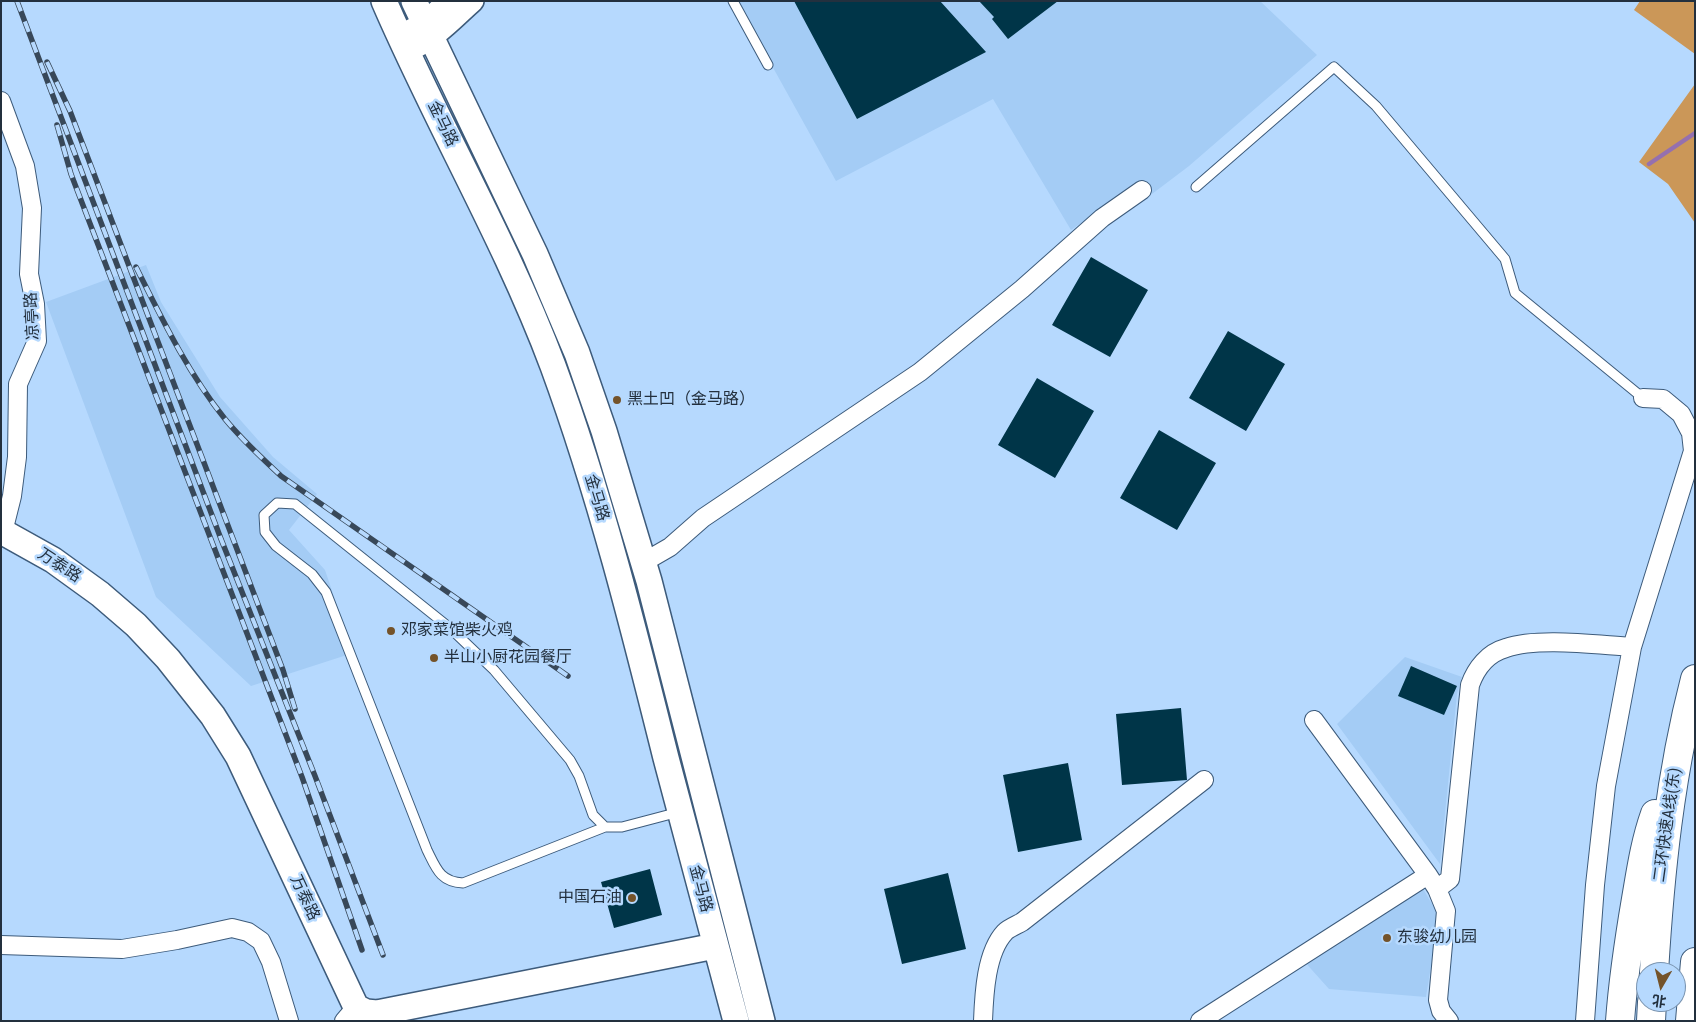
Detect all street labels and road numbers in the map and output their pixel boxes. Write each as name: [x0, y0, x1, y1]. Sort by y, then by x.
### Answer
street label: 金马路: [423, 98, 461, 150]
street label: 凉亭路: [22, 292, 44, 340]
street label: 金马路: [580, 472, 612, 524]
street label: 万泰路: [34, 545, 84, 587]
street label: 二环快速A线(东): [1650, 767, 1686, 883]
street label: 金马路: [685, 863, 715, 915]
street label: 万泰路: [285, 872, 323, 924]

